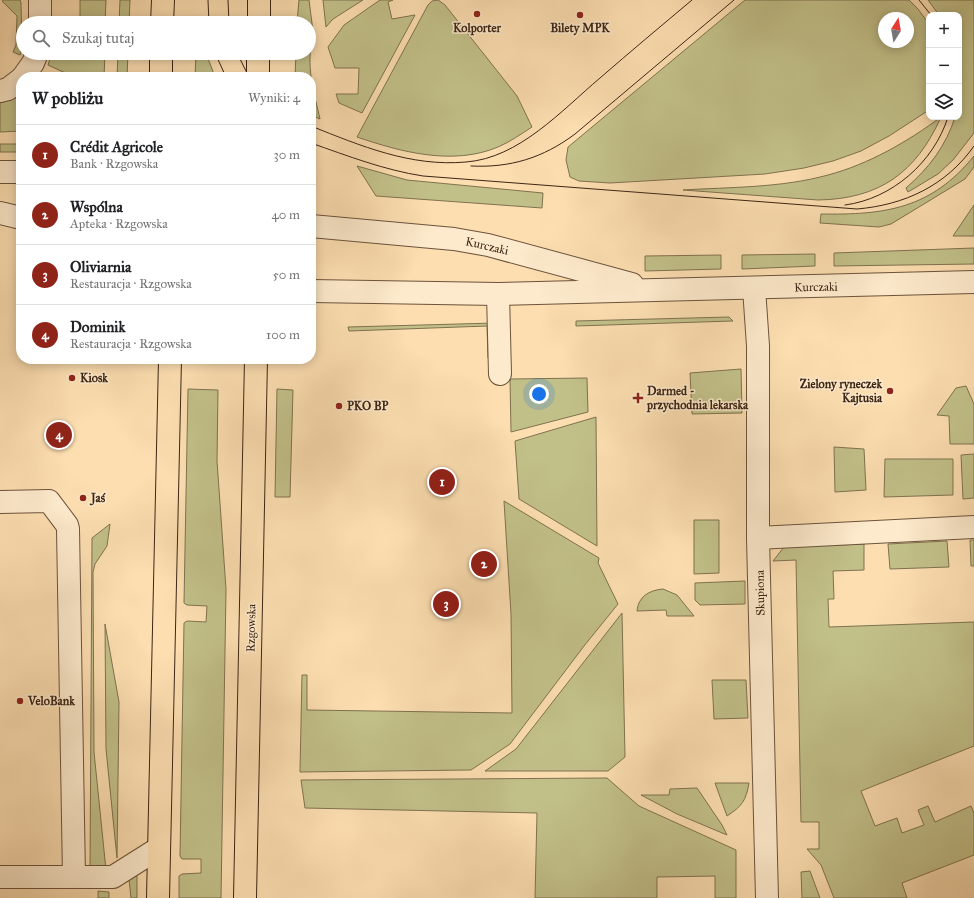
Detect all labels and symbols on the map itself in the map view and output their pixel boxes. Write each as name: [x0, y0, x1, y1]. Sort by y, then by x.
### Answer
marker: Kolporter: [472, 9, 482, 19]
marker: Bilety MPK: [575, 10, 585, 20]
north arrow: [878, 12, 914, 48]
place label: Kolporter: [453, 21, 502, 36]
place label: Bilety MPK: [550, 21, 610, 36]
street label: Kurczaki: [464, 234, 511, 258]
street label: Kurczaki: [794, 280, 839, 294]
place label: Kiosk: [80, 371, 108, 385]
marker: Kiosk: [67, 373, 77, 383]
place label: Zielony ryneczek Kajtusia: [800, 377, 883, 406]
your location: [529, 384, 549, 404]
place label: Darmed - przychodnia lekarska: [646, 384, 749, 413]
marker: Zielony ryneczek Kajtusia: [885, 386, 895, 396]
marker: Darmed - przychodnia lekarska: [632, 392, 644, 404]
place label: PKO BP: [347, 399, 389, 413]
marker: PKO BP: [334, 401, 344, 411]
pin: 4: [46, 420, 72, 450]
pin: 1: [429, 467, 455, 497]
place label: Jaś: [89, 491, 106, 506]
marker: Jaś: [78, 493, 88, 503]
pin: 2: [471, 549, 497, 579]
street label: Skupiona: [753, 569, 767, 616]
pin: 3: [433, 589, 459, 619]
street label: Rzgowska: [244, 603, 259, 652]
place label: VeloBank: [27, 694, 75, 708]
marker: VeloBank: [15, 696, 25, 706]

